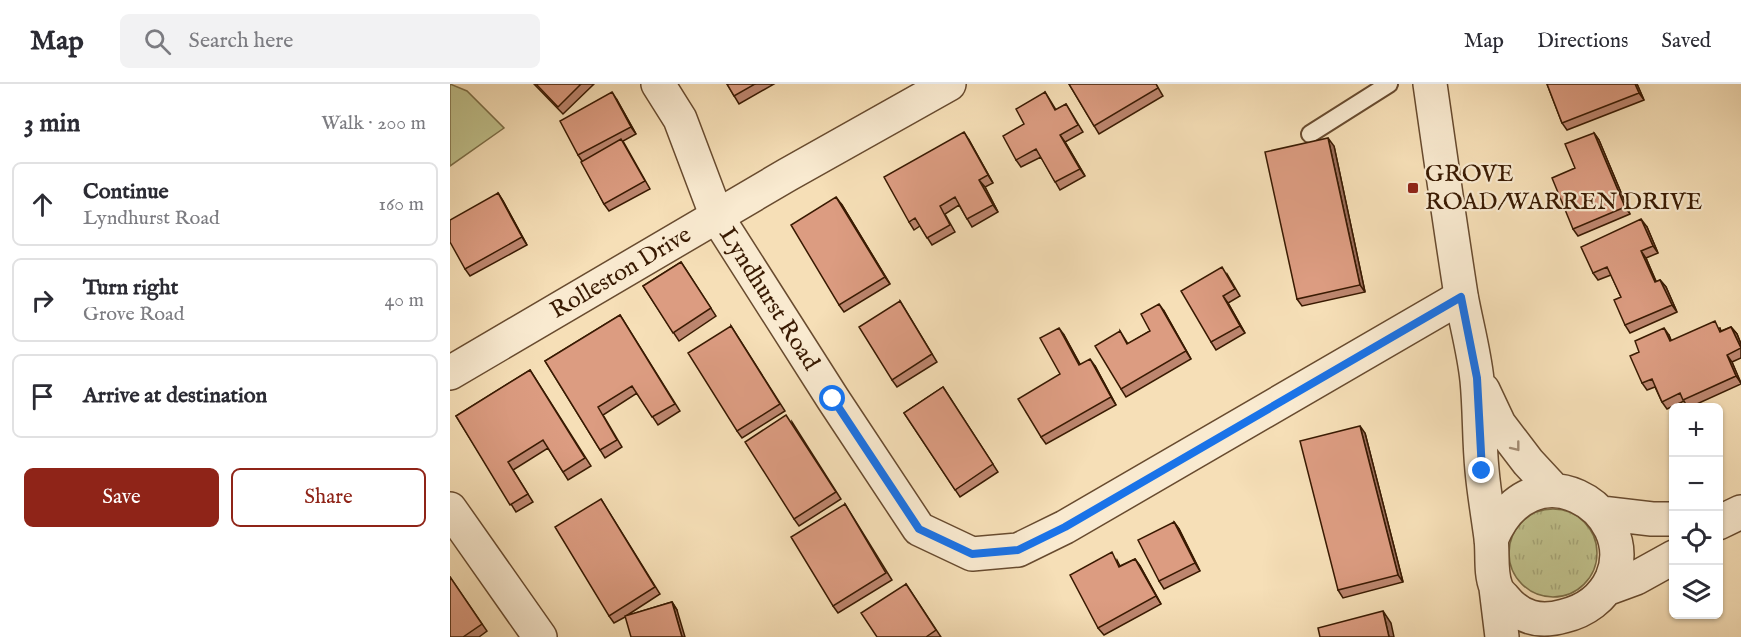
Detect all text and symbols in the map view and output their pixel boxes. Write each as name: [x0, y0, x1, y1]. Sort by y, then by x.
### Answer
search box: [120, 14, 540, 68]
text: Map: [30, 24, 84, 59]
icon: search: [141, 25, 174, 58]
text: Search here: [189, 27, 293, 55]
text: Map: [1464, 28, 1504, 55]
text: Directions: [1537, 28, 1628, 55]
text: Saved: [1661, 28, 1711, 55]
text: 3 min: [24, 107, 80, 140]
text: Walk · 200 m: [321, 111, 426, 136]
place label: GROVE ROAD/WARREN DRIVE: [1425, 159, 1702, 218]
text: Continue: [83, 178, 169, 206]
marker: GROVE ROAD/WARREN DRIVE: [1406, 181, 1420, 195]
icon: ahead: [26, 188, 59, 221]
text: 160 m: [378, 192, 424, 217]
text: Lyndhurst Road: [83, 206, 220, 231]
street label: Rolleston Drive: [545, 219, 697, 326]
street label: Lyndhurst Road: [712, 221, 826, 376]
text: Turn right: [83, 274, 178, 302]
icon: right: [26, 284, 59, 317]
text: 40 m: [385, 288, 424, 313]
text: Grove Road: [83, 302, 184, 327]
icon: arrive: [26, 380, 59, 413]
text: Arrive at destination: [83, 382, 267, 410]
route start: [819, 385, 845, 411]
map controls: [1669, 403, 1723, 619]
button: +: [1669, 403, 1723, 457]
one-way arrow: [1508, 440, 1519, 451]
route end: [1468, 457, 1494, 483]
button: −: [1669, 457, 1723, 511]
button: Save: [24, 468, 219, 527]
button: Share: [231, 468, 426, 527]
button: locate: [1669, 511, 1723, 565]
button: layers: [1669, 565, 1723, 619]

